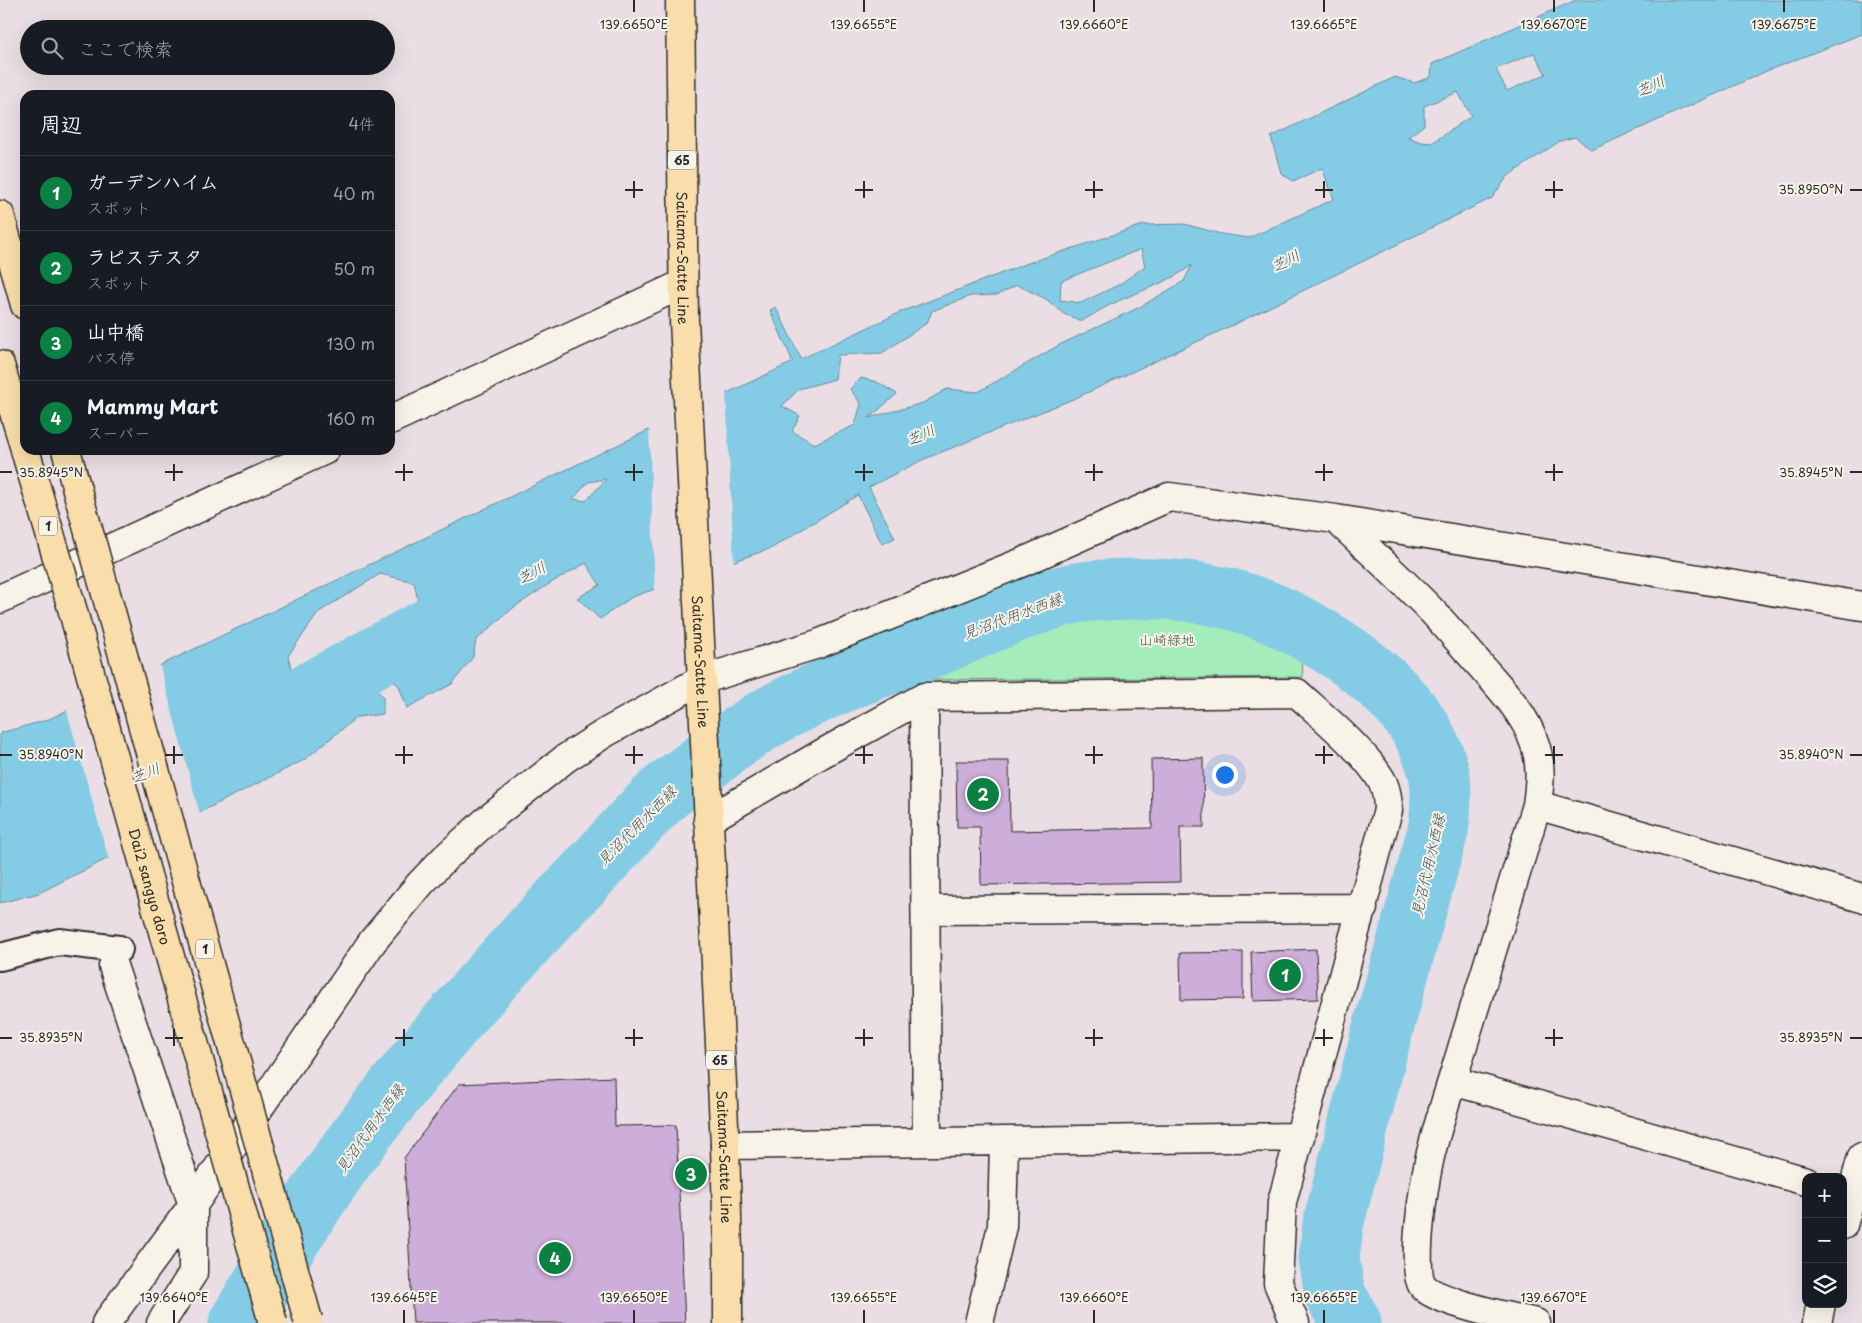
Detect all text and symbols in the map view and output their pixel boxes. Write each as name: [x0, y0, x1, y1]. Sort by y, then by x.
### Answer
text: 139.6650°E: [600, 15, 668, 33]
text: 139.6655°E: [831, 15, 897, 33]
text: 139.6660°E: [1060, 15, 1128, 33]
text: 139.6665°E: [1290, 15, 1358, 33]
text: 139.6670°E: [1521, 15, 1587, 33]
text: 139.6675°E: [1751, 15, 1817, 33]
search box: [20, 20, 395, 75]
icon: search: [38, 34, 66, 62]
text: ここで検索: [78, 34, 173, 62]
water label: 芝川: [1632, 68, 1668, 102]
text: 周辺: [40, 107, 82, 139]
text: 4件: [348, 111, 375, 135]
road number: 65: [668, 150, 696, 170]
text: ガーデンハイム: [87, 167, 218, 195]
text: 35.8950°N: [1779, 180, 1843, 198]
text: 1: [52, 181, 60, 205]
text: 40 m: [333, 181, 375, 205]
street label: Saitama-Satte Line: [672, 191, 695, 325]
text: スポット: [87, 195, 151, 219]
text: ラピステスタ: [87, 242, 203, 270]
water label: 芝川: [1266, 243, 1304, 277]
text: 2: [50, 256, 62, 280]
text: 50 m: [334, 256, 375, 280]
text: スポット: [87, 270, 151, 294]
text: 山中橋: [87, 317, 144, 345]
text: 3: [51, 331, 61, 355]
text: 130 m: [327, 331, 375, 355]
text: バス停: [87, 345, 135, 369]
text: Mammy Mart: [87, 392, 218, 420]
text: 4: [51, 406, 61, 430]
text: 160 m: [327, 406, 375, 430]
water label: 芝川: [902, 417, 938, 451]
text: スーパー: [87, 420, 150, 444]
text: 35.8945°N: [19, 463, 83, 481]
text: 35.8945°N: [1779, 463, 1843, 481]
road number: 1: [39, 516, 57, 536]
water label: 芝川: [512, 555, 550, 589]
water label: 見沼代用水西縁: [959, 586, 1066, 644]
street label: Saitama-Satte Line: [687, 595, 715, 729]
park label: 山崎緑地: [1139, 629, 1195, 650]
text: 35.8940°N: [18, 745, 84, 763]
text: 35.8940°N: [1778, 745, 1844, 763]
water label: 芝川: [127, 756, 163, 788]
your location: [1212, 762, 1238, 788]
pin: 2: [967, 775, 999, 813]
water label: 見沼代用水西縁: [591, 779, 682, 870]
water label: 見沼代用水西縁: [1404, 810, 1450, 919]
street label: Dai2 sangyo doro: [124, 826, 177, 947]
road number: 1: [196, 940, 214, 959]
pin: 1: [1269, 956, 1301, 994]
text: 35.8935°N: [19, 1028, 83, 1046]
text: 35.8935°N: [1779, 1028, 1843, 1046]
road number: 65: [706, 1050, 734, 1070]
water label: 見沼代用水西縁: [329, 1078, 410, 1177]
street label: Saitama-Satte Line: [712, 1090, 738, 1224]
pin: 3: [675, 1155, 707, 1193]
map controls: [1802, 1173, 1847, 1308]
button: +: [1802, 1173, 1847, 1218]
button: −: [1802, 1218, 1847, 1263]
pin: 4: [539, 1239, 571, 1277]
button: layers: [1802, 1263, 1847, 1308]
text: 139.6640°E: [140, 1288, 208, 1306]
text: 139.6645°E: [371, 1288, 437, 1306]
text: 139.6650°E: [600, 1288, 668, 1306]
text: 139.6655°E: [831, 1288, 897, 1306]
text: 139.6660°E: [1060, 1288, 1128, 1306]
text: 139.6665°E: [1290, 1288, 1358, 1306]
text: 139.6670°E: [1521, 1288, 1587, 1306]

